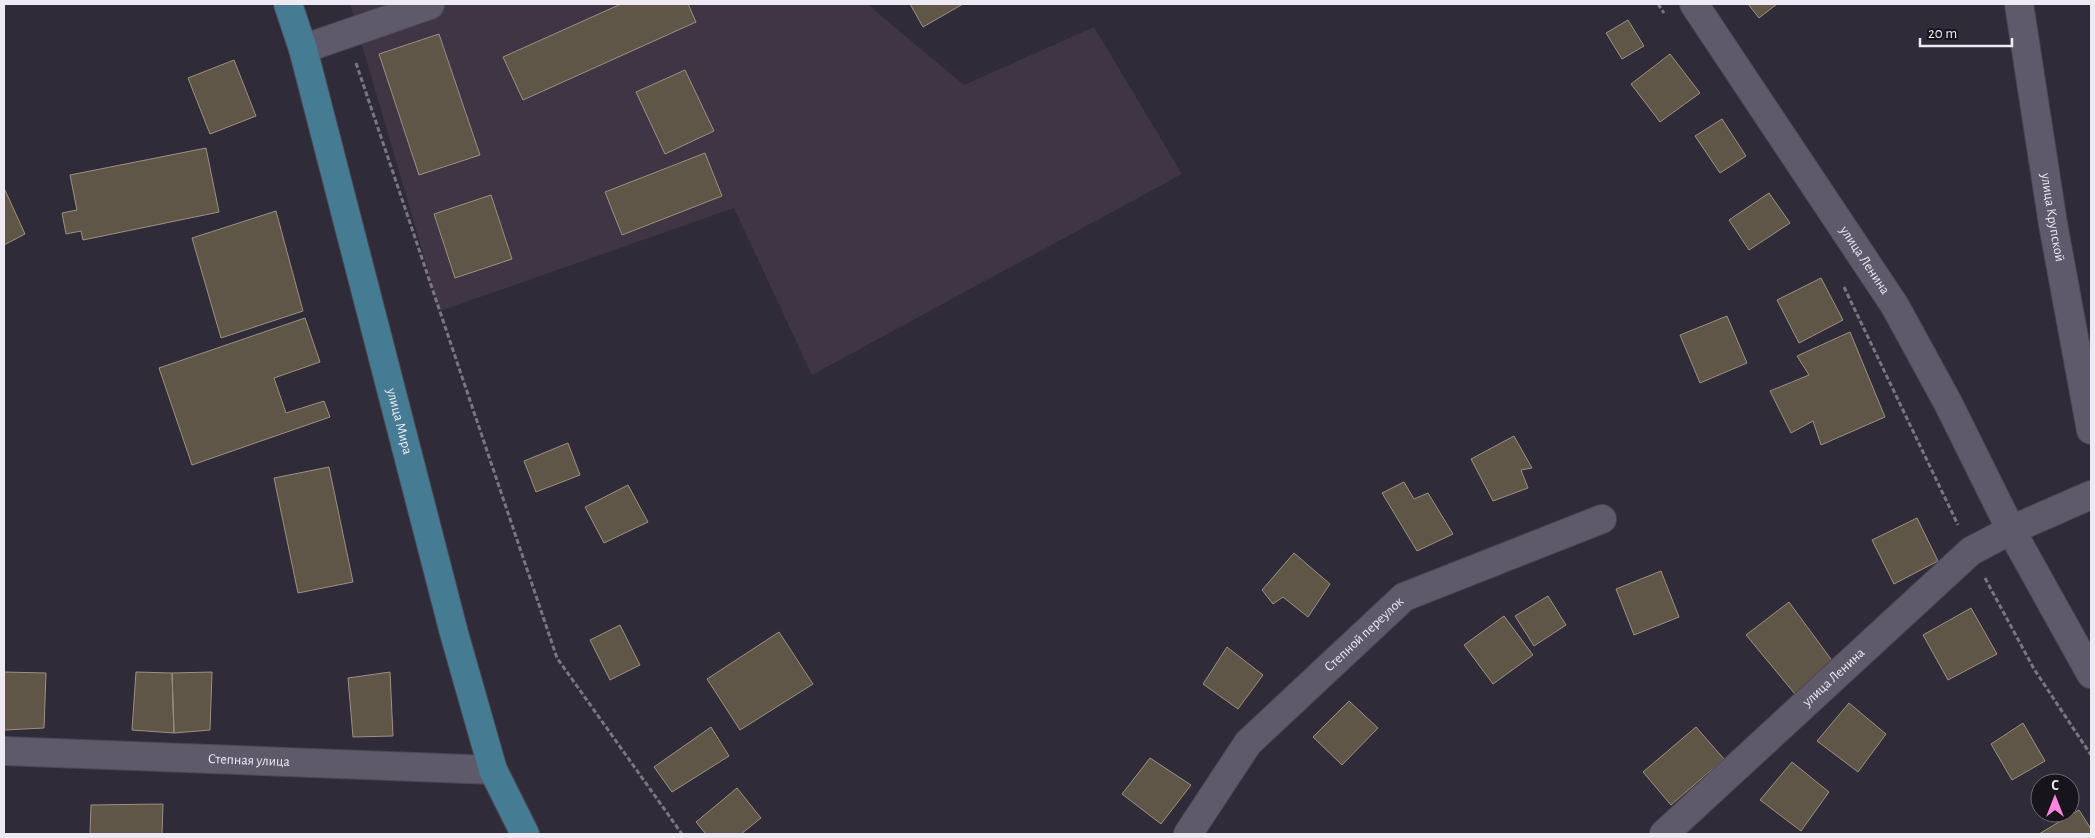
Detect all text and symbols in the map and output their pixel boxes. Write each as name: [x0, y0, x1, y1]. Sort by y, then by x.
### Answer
scale bar: [1920, 15, 2012, 47]
text: 20 m: [1928, 26, 1957, 41]
street label: улица Крупской: [2038, 171, 2067, 263]
street label: улица Ленина: [1836, 223, 1893, 298]
street label: улица Мира: [384, 386, 415, 457]
street label: Степной переулок: [1322, 594, 1407, 675]
street label: улица Ленина: [1799, 645, 1868, 710]
street label: Степная улица: [208, 752, 291, 769]
north arrow: [2030, 773, 2080, 823]
text: С: [2051, 779, 2059, 793]

